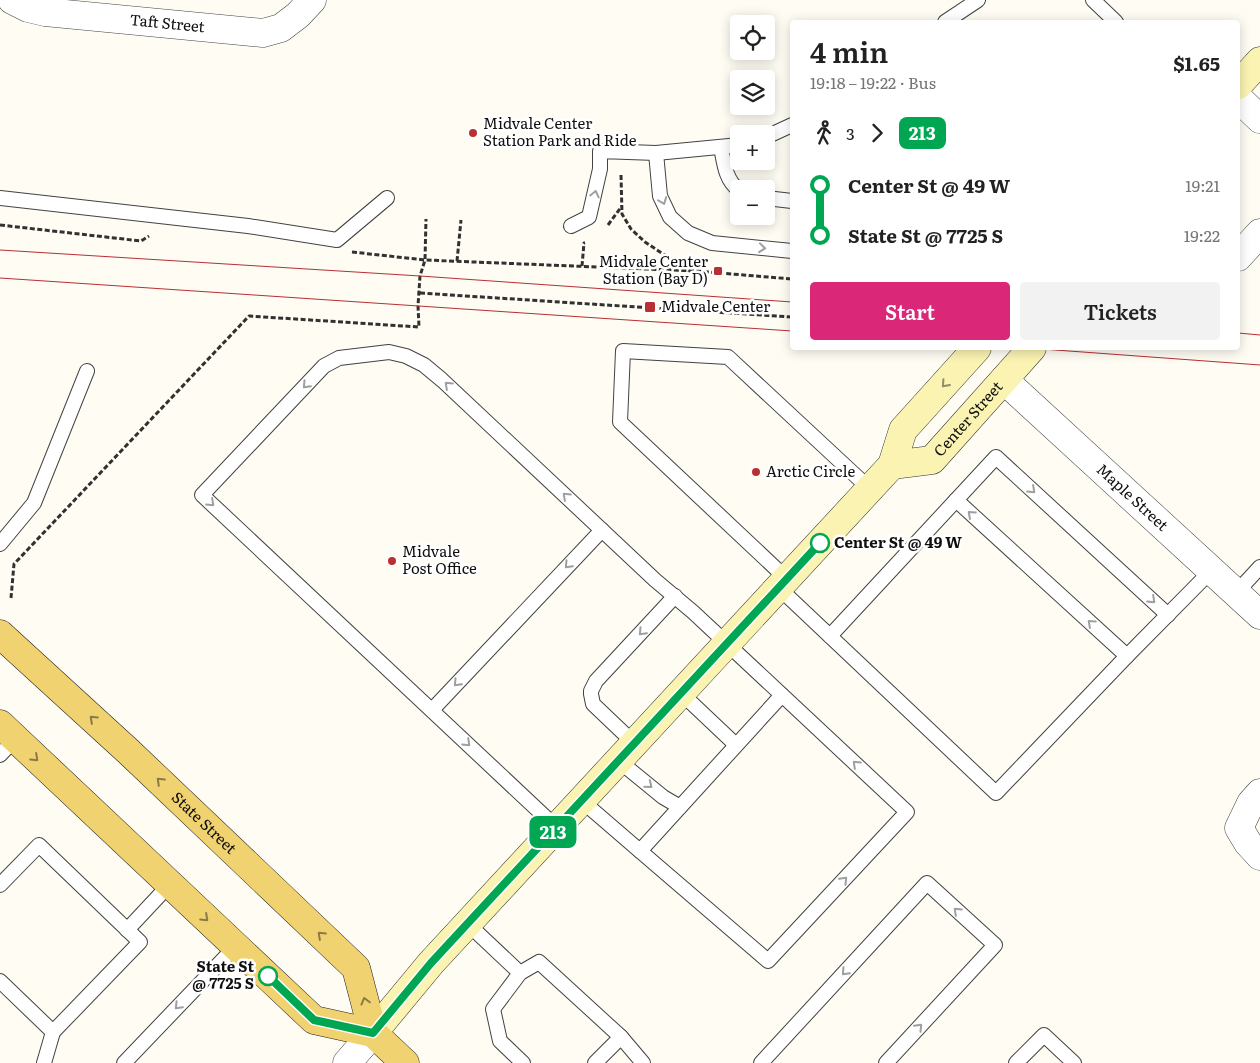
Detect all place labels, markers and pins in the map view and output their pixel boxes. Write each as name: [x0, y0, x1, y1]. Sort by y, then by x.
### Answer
place label: Midvale Center Station Park and Ride: [483, 111, 637, 151]
marker: Midvale Center Station Park and Ride: [467, 127, 479, 139]
place label: Midvale Center Station (Bay D): [599, 249, 708, 289]
marker: Midvale Center Station (Bay D): [712, 265, 724, 277]
place label: Midvale Center: [661, 294, 770, 317]
marker: Midvale Center: [643, 300, 657, 314]
place label: Arctic Circle: [766, 459, 855, 482]
marker: Arctic Circle: [750, 466, 762, 478]
place label: Center St @ 49 W: [834, 530, 962, 553]
marker: Center St @ 49 W: [810, 533, 830, 553]
place label: Midvale Post Office: [402, 539, 477, 579]
marker: Midvale Post Office: [386, 555, 398, 567]
place label: State St @ 7725 S: [192, 954, 254, 994]
marker: State St @ 7725 S: [258, 966, 278, 986]

